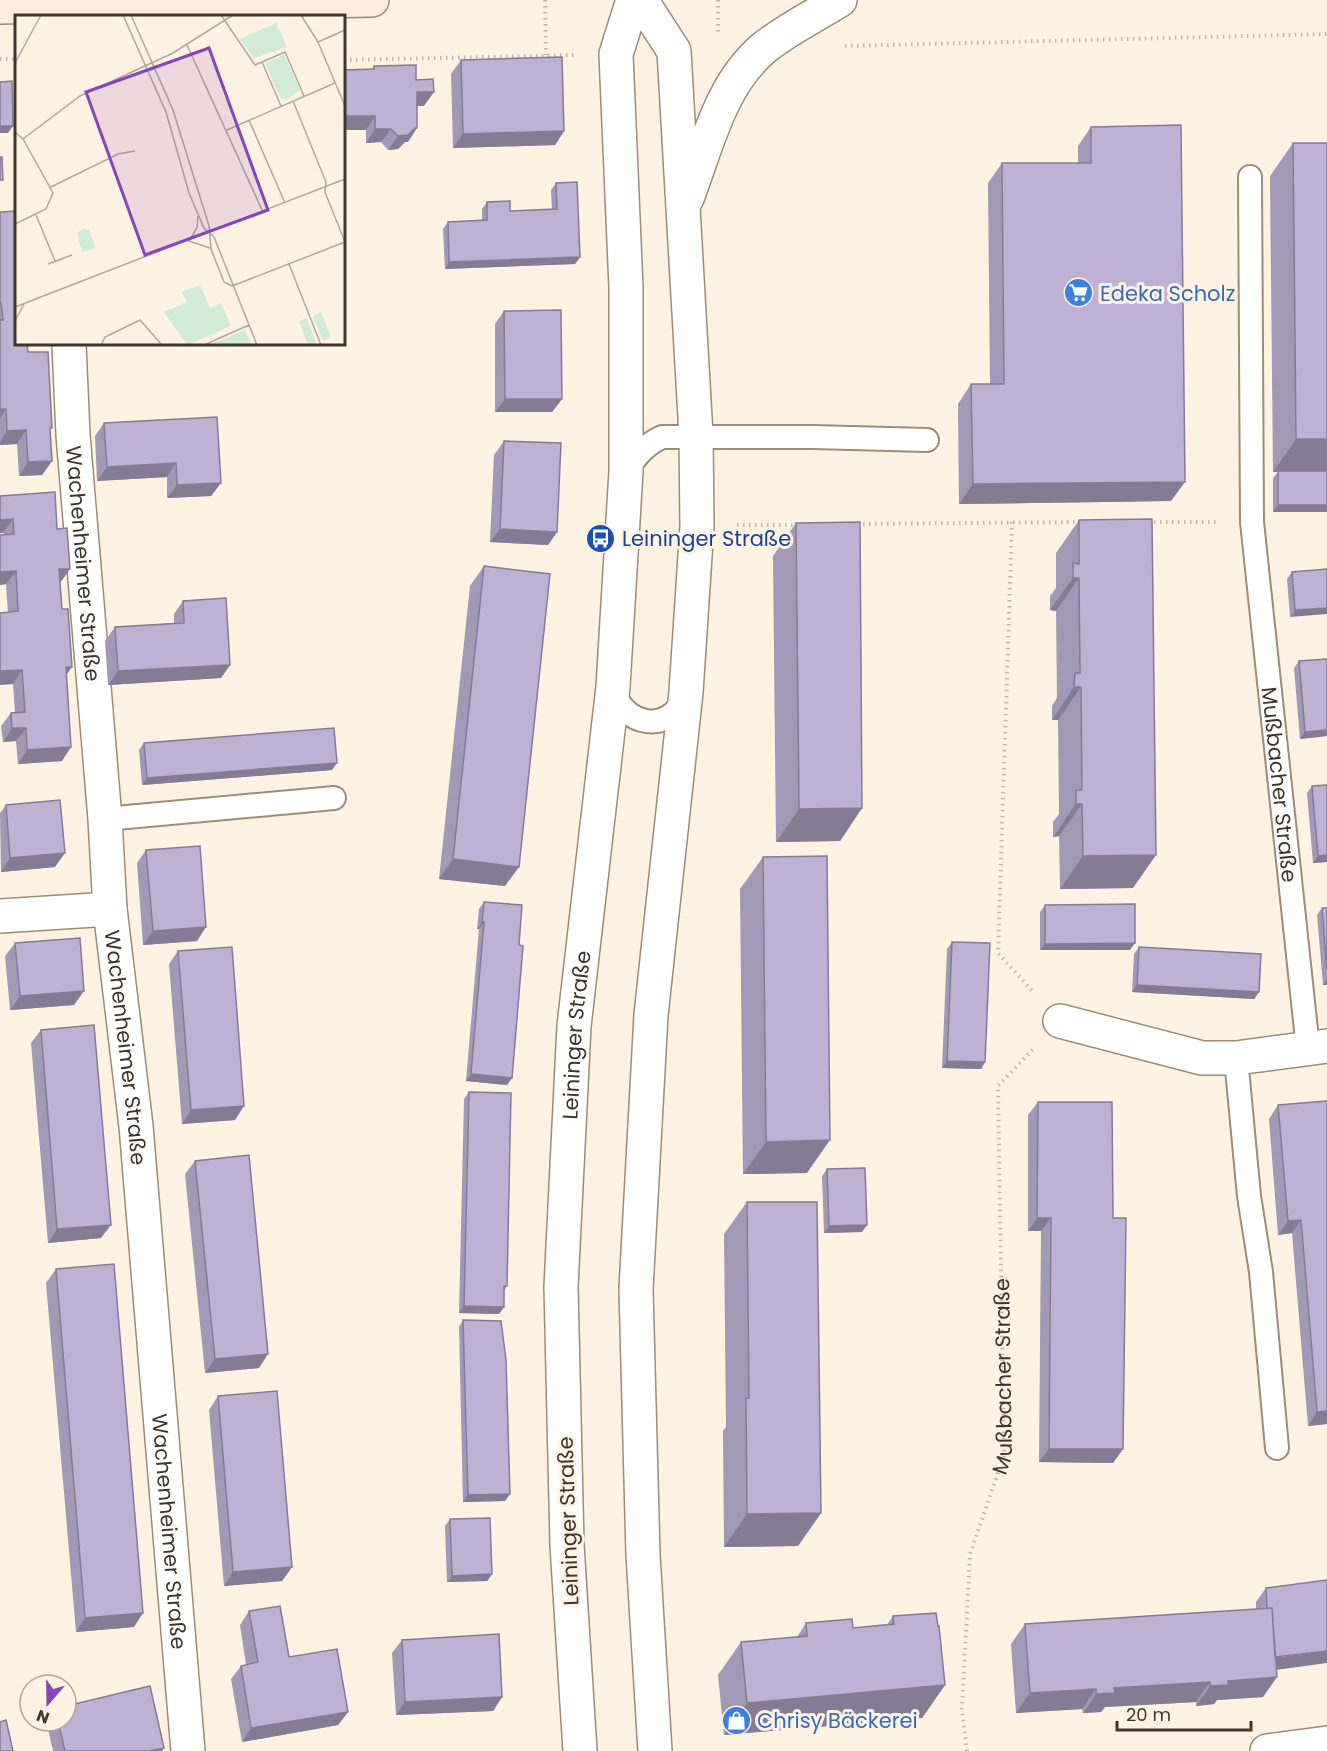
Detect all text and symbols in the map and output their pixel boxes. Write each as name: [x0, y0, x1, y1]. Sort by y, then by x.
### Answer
inset map: [15, 15, 345, 345]
supermarket icon: Edeka Scholz: [1063, 277, 1095, 309]
place label: Edeka Scholz: [1100, 279, 1235, 308]
street label: Wachenheimer Straße: [59, 444, 108, 683]
bus stop icon: Leininger Straße: [585, 522, 617, 554]
place label: Leininger Straße: [622, 524, 791, 553]
street label: Mußbacher Straße: [1255, 685, 1305, 884]
street label: Wachenheimer Straße: [98, 928, 154, 1166]
street label: Leininger Straße: [555, 949, 597, 1120]
street label: Mußbacher Straße: [984, 1278, 1019, 1478]
street label: Wachenheimer Straße: [145, 1412, 194, 1651]
street label: Leininger Straße: [551, 1436, 585, 1606]
north arrow: [18, 1673, 78, 1733]
scale bar: [1117, 1694, 1250, 1732]
text: 20 m: [1126, 1702, 1171, 1727]
text: N: [33, 1704, 53, 1729]
shop icon: Chrisy Bäckerei: [720, 1704, 752, 1736]
place label: Chrisy Bäckerei: [757, 1706, 918, 1735]

